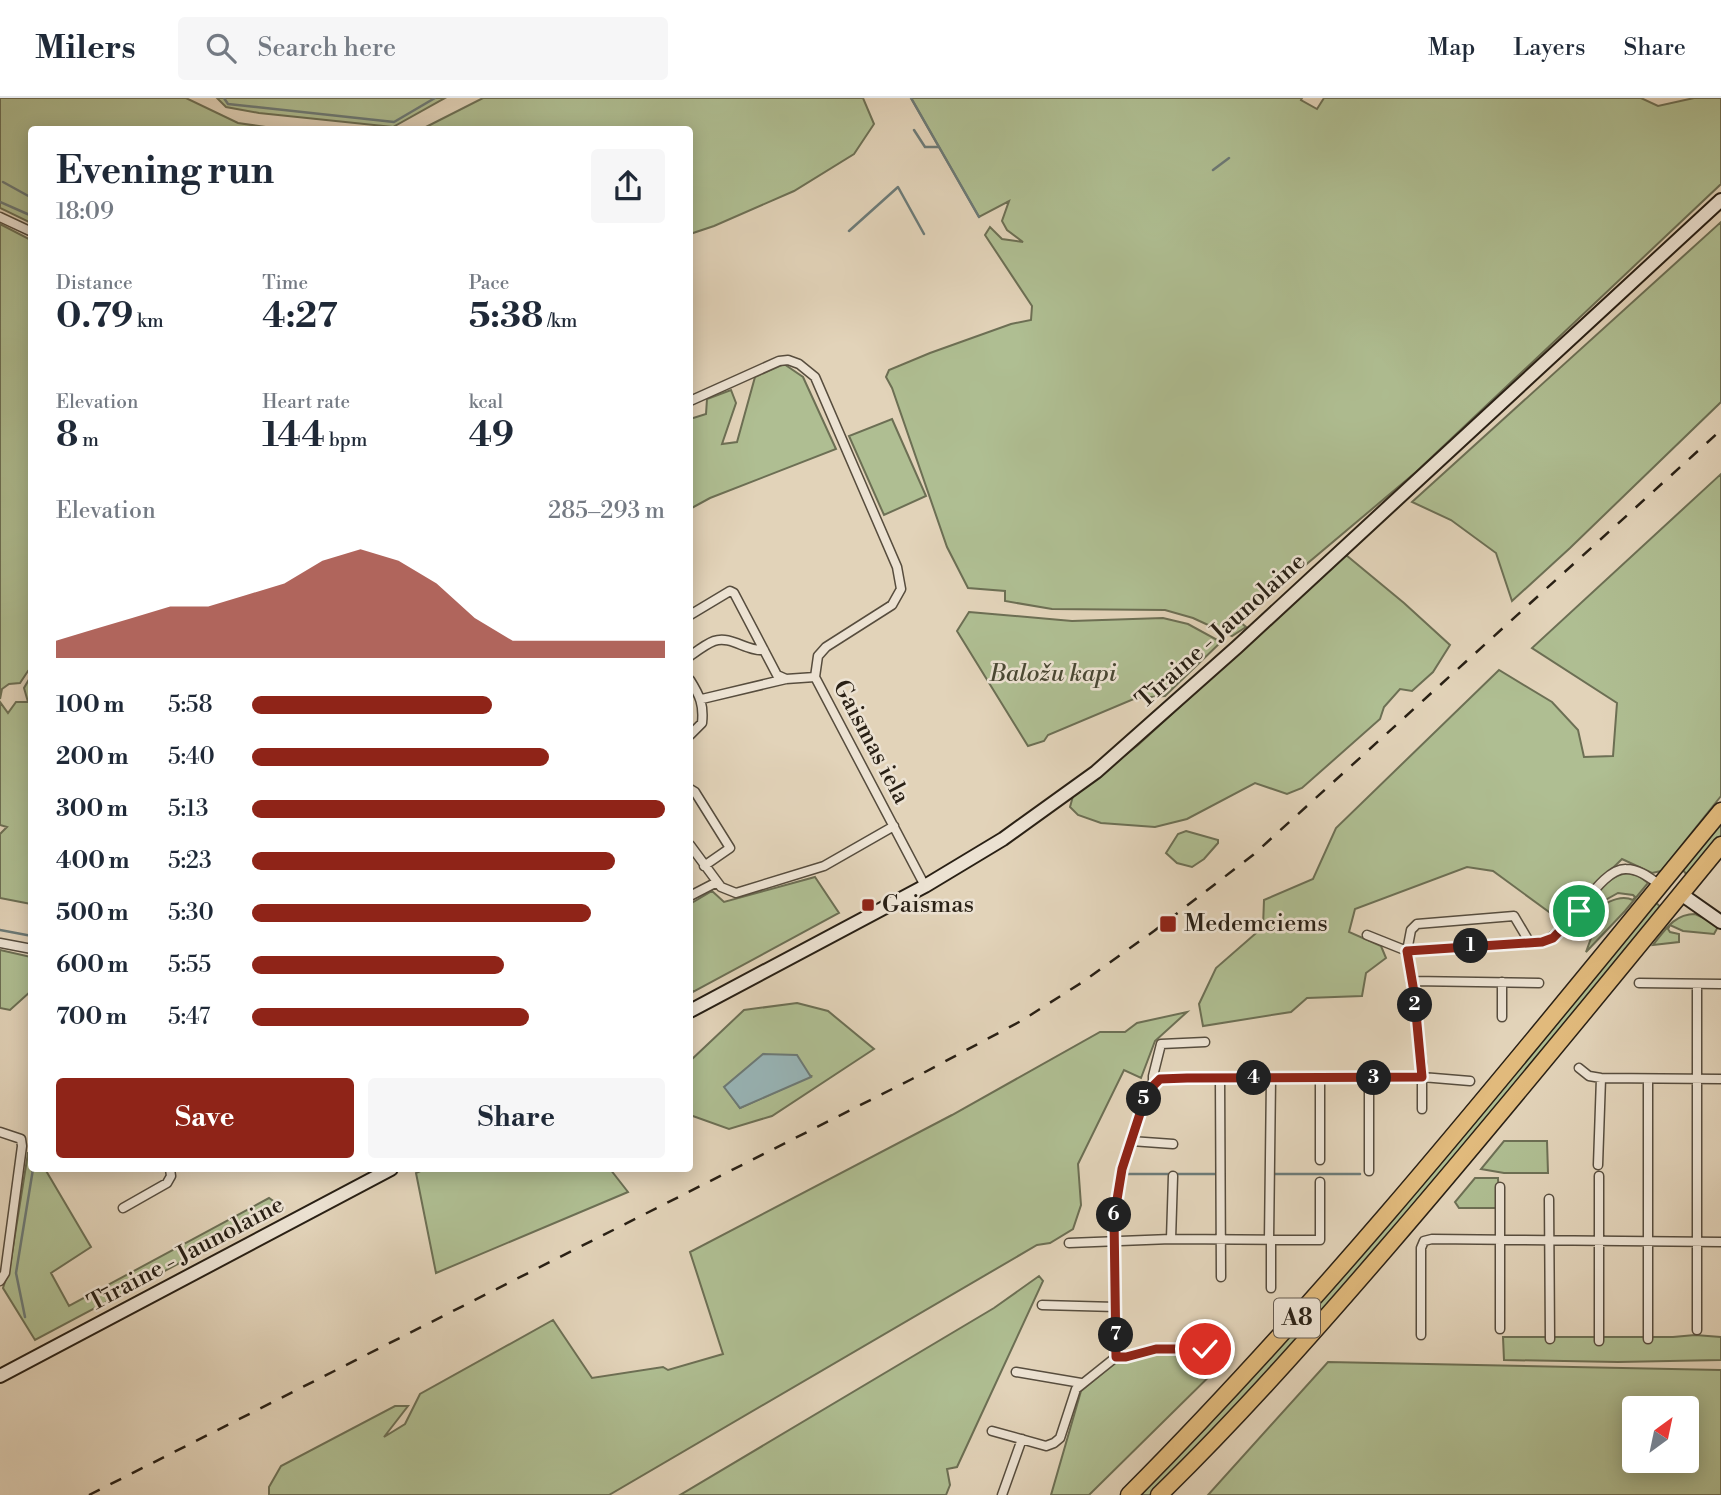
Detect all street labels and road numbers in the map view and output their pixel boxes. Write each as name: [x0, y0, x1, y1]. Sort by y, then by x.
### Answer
street label: Tīraine - Jaunolaine: [1130, 547, 1312, 715]
street label: Gaismas iela: [826, 675, 917, 810]
street label: Tīraine - Jaunolaine: [83, 1190, 289, 1318]
road number: A8: [1274, 1298, 1320, 1338]

